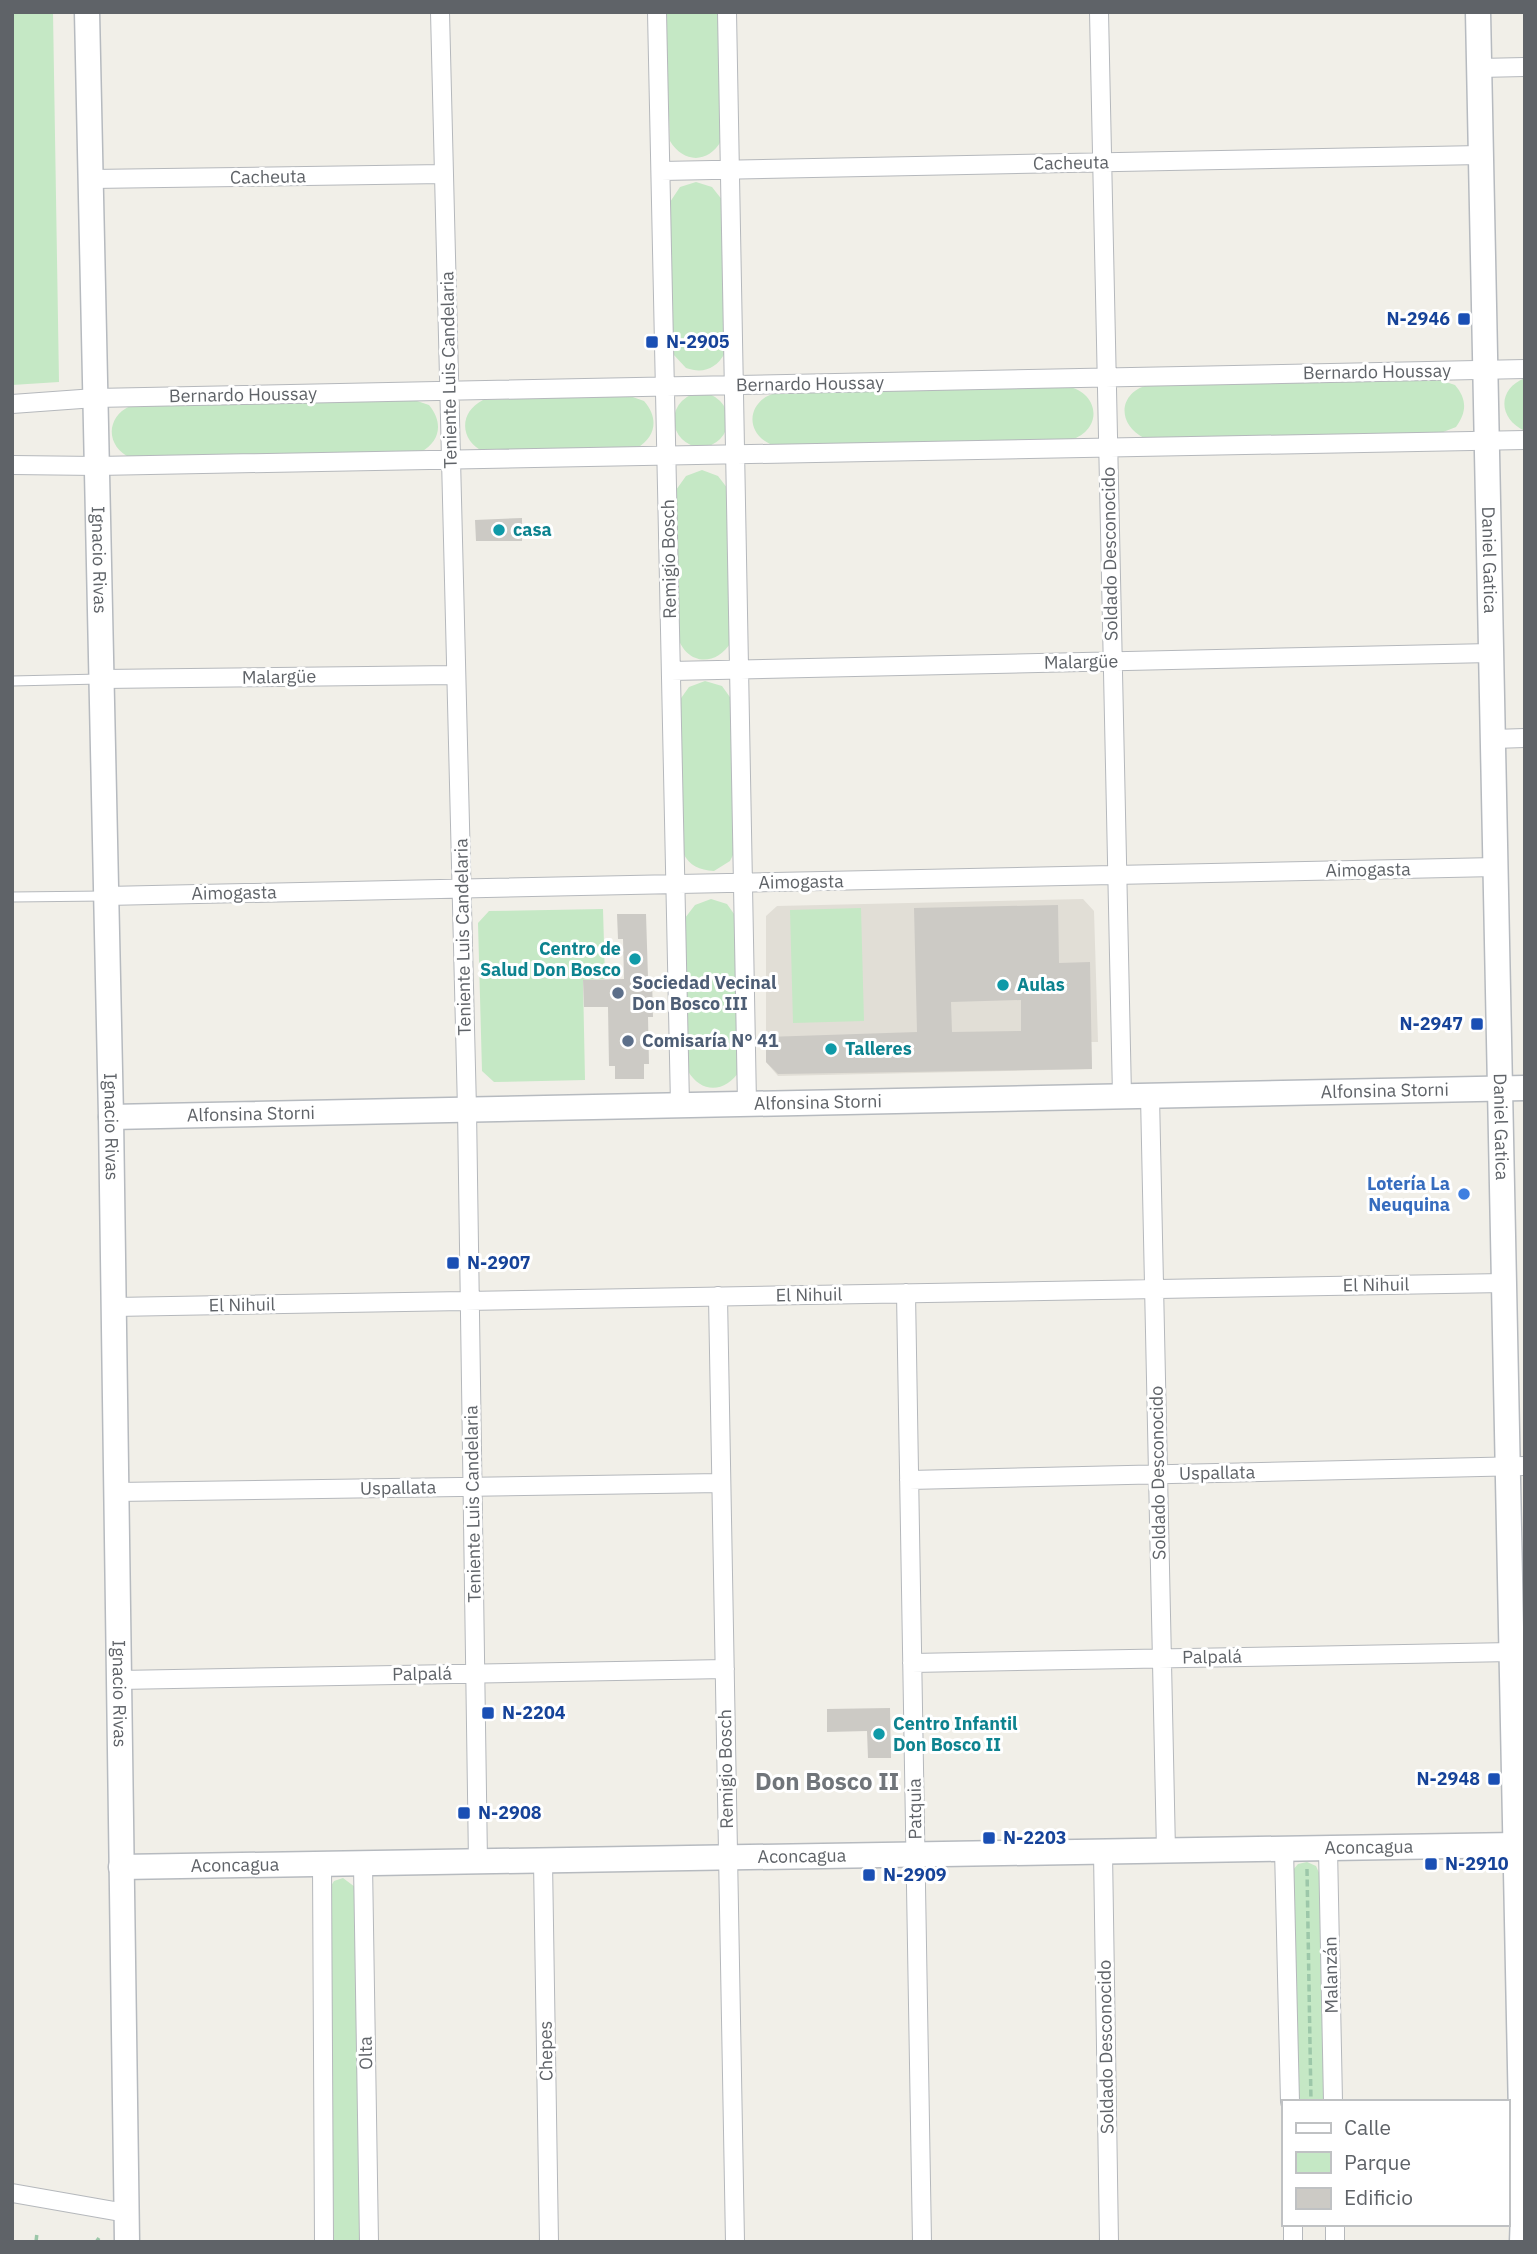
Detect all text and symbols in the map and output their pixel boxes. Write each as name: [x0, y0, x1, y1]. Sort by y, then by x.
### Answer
street label: Cacheuta: [1033, 150, 1110, 175]
street label: Cacheuta: [230, 164, 307, 189]
street label: Teniente Luis Candelaria: [435, 271, 462, 469]
place label: N-2946: [1387, 307, 1450, 330]
marker: N-2946: [1456, 311, 1472, 327]
place label: N-2905: [666, 330, 730, 353]
marker: N-2905: [644, 334, 660, 350]
street label: Bernardo Houssay: [1303, 359, 1451, 384]
street label: Bernardo Houssay: [736, 371, 884, 396]
street label: Bernardo Houssay: [169, 382, 317, 407]
street label: Soldado Desconocido: [1096, 467, 1123, 641]
street label: Remigio Bosch: [656, 499, 681, 619]
street label: Ignacio Rivas: [87, 506, 112, 614]
street label: Daniel Gatica: [1477, 506, 1502, 614]
place label: casa: [513, 518, 552, 541]
marker: casa: [491, 522, 507, 538]
street label: Malargüe: [1044, 649, 1119, 674]
street label: Malargüe: [242, 664, 317, 689]
street label: Teniente Luis Candelaria: [449, 838, 476, 1036]
street label: Aimogasta: [1325, 857, 1411, 882]
street label: Aimogasta: [758, 869, 844, 894]
street label: Aimogasta: [191, 880, 277, 905]
place label: Centro de Salud Don Bosco: [480, 937, 621, 981]
marker: Centro de Salud Don Bosco: [627, 951, 643, 967]
place label: Sociedad Vecinal Don Bosco III: [632, 971, 777, 1015]
place label: Aulas: [1017, 973, 1065, 996]
marker: Aulas: [995, 977, 1011, 993]
marker: Sociedad Vecinal Don Bosco III: [610, 985, 626, 1001]
place label: N-2947: [1400, 1012, 1463, 1035]
marker: N-2947: [1469, 1016, 1485, 1032]
place label: Comisaría N° 41: [642, 1029, 779, 1052]
marker: Comisaría N° 41: [620, 1033, 636, 1049]
place label: Talleres: [845, 1037, 912, 1060]
marker: Talleres: [823, 1041, 839, 1057]
street label: Ignacio Rivas: [99, 1073, 124, 1181]
street label: Daniel Gatica: [1489, 1073, 1514, 1181]
street label: Alfonsina Storni: [1320, 1078, 1449, 1103]
street label: Alfonsina Storni: [754, 1089, 882, 1115]
street label: Alfonsina Storni: [187, 1101, 315, 1126]
place label: Lotería La Neuquina: [1367, 1172, 1450, 1216]
marker: Lotería La Neuquina: [1456, 1186, 1472, 1202]
place label: N-2907: [467, 1251, 531, 1274]
marker: N-2907: [445, 1255, 461, 1271]
street label: El Nihuil: [1342, 1272, 1410, 1297]
street label: El Nihuil: [775, 1282, 843, 1307]
street label: El Nihuil: [208, 1292, 276, 1317]
street label: Soldado Desconocido: [1144, 1386, 1171, 1560]
street label: Teniente Luis Candelaria: [459, 1405, 486, 1603]
street label: Uspallata: [1179, 1460, 1256, 1485]
street label: Uspallata: [360, 1475, 437, 1500]
street label: Ignacio Rivas: [107, 1640, 132, 1748]
street label: Palpalá: [1182, 1644, 1242, 1669]
street label: Palpalá: [392, 1661, 452, 1686]
place label: N-2204: [502, 1701, 566, 1724]
marker: N-2204: [480, 1705, 496, 1721]
street label: Remigio Bosch: [713, 1709, 738, 1829]
place label: Centro Infantil Don Bosco II: [893, 1712, 1018, 1756]
marker: Centro Infantil Don Bosco II: [871, 1726, 887, 1742]
district label: Don Bosco II: [755, 1765, 899, 1797]
place label: N-2948: [1417, 1767, 1480, 1790]
marker: N-2948: [1486, 1771, 1502, 1787]
street label: Patquia: [902, 1778, 927, 1840]
place label: N-2908: [478, 1801, 542, 1824]
marker: N-2908: [456, 1805, 472, 1821]
place label: N-2203: [1003, 1826, 1067, 1849]
marker: N-2203: [981, 1830, 997, 1846]
street label: Aconcagua: [1324, 1835, 1414, 1859]
street label: Aconcagua: [757, 1844, 847, 1868]
street label: Aconcagua: [190, 1852, 280, 1877]
place label: N-2910: [1445, 1852, 1509, 1875]
marker: N-2910: [1423, 1856, 1439, 1872]
place label: N-2909: [883, 1863, 947, 1886]
marker: N-2909: [861, 1867, 877, 1883]
street label: Malanzán: [1318, 1936, 1343, 2014]
street label: Soldado Desconocido: [1092, 1960, 1119, 2134]
street label: Chepes: [533, 2021, 558, 2081]
street label: Olta: [354, 2036, 377, 2070]
legend: [1282, 2100, 1509, 2226]
text: Calle: [1344, 2113, 1391, 2141]
text: Parque: [1344, 2148, 1411, 2176]
text: Edificio: [1344, 2183, 1413, 2211]

